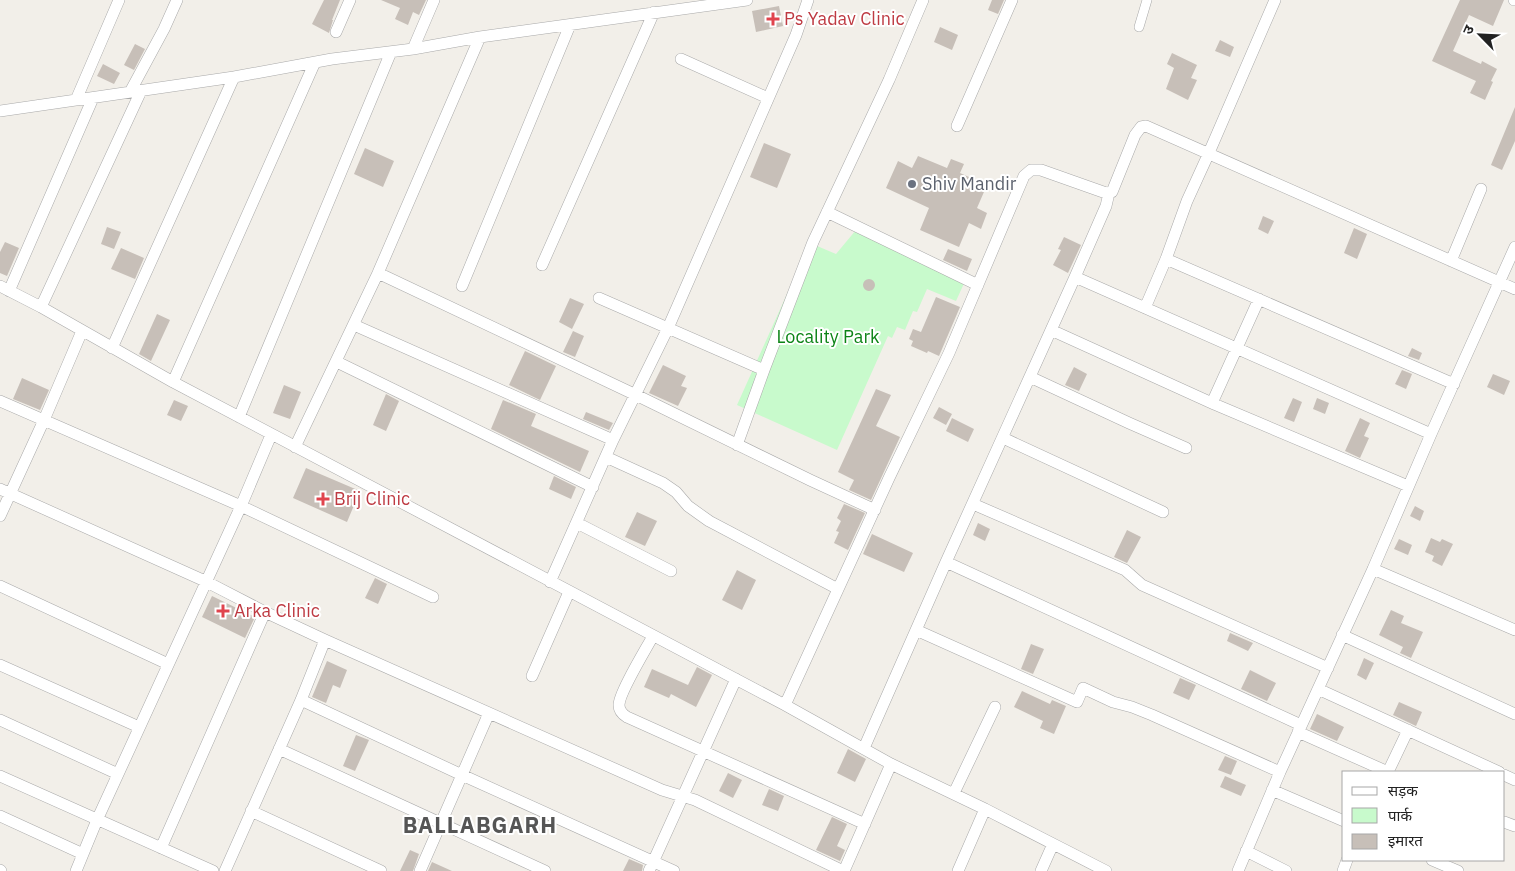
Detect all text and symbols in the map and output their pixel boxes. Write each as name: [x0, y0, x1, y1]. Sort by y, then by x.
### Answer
place label: Ps Yadav Clinic: [784, 7, 905, 30]
north arrow: [1455, 10, 1505, 60]
marker: Ps Yadav Clinic: [766, 12, 780, 26]
text: उ: [1458, 22, 1478, 37]
place label: Shiv Mandir: [922, 172, 1017, 195]
marker: Shiv Mandir: [906, 178, 918, 190]
park label: Locality Park: [777, 325, 880, 348]
place label: Brij Clinic: [334, 487, 410, 510]
marker: Brij Clinic: [316, 492, 330, 506]
place label: Arka Clinic: [234, 599, 320, 622]
marker: Arka Clinic: [216, 604, 230, 618]
legend: [1342, 771, 1505, 861]
text: सड़क: [1388, 781, 1418, 800]
text: पार्क: [1388, 806, 1412, 825]
district label: BALLABGARH: [403, 810, 557, 839]
text: इमारत: [1388, 831, 1423, 850]

